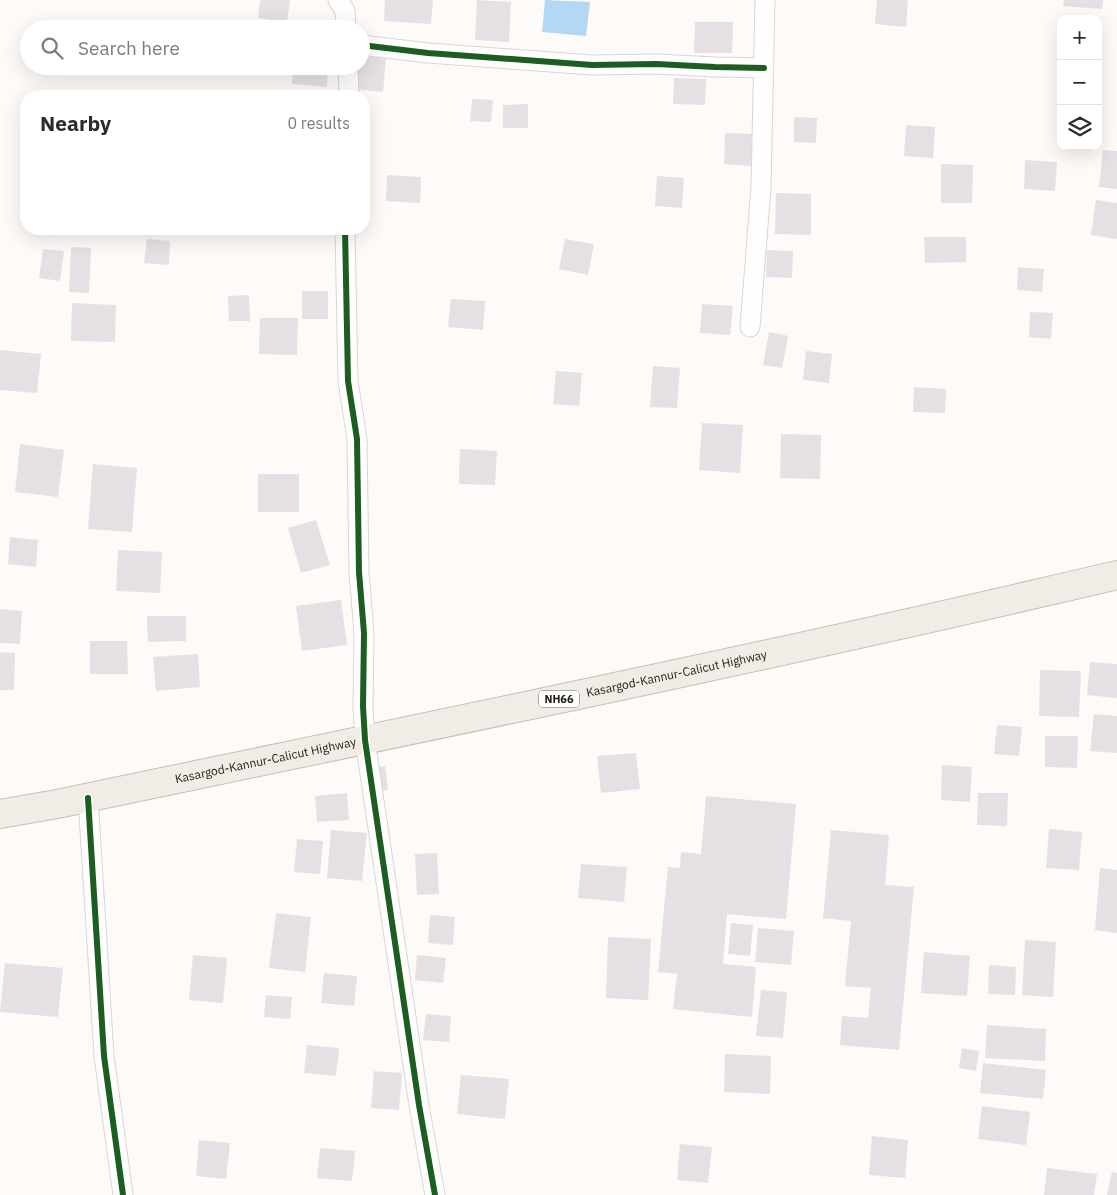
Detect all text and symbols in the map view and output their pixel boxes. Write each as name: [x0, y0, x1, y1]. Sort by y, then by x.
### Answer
map controls: [1057, 15, 1102, 150]
button: +: [1057, 15, 1102, 60]
search box: [20, 20, 370, 75]
icon: search: [38, 34, 66, 62]
text: Search here: [78, 36, 180, 60]
button: −: [1057, 60, 1102, 105]
button: layers: [1057, 105, 1102, 150]
text: Nearby: [40, 109, 111, 137]
text: 0 results: [287, 113, 350, 133]
street label: Kasargod-Kannur-Calicut Highway: [585, 646, 768, 700]
road number: NH66: [539, 691, 579, 708]
street label: Kasargod-Kannur-Calicut Highway: [174, 734, 357, 786]

